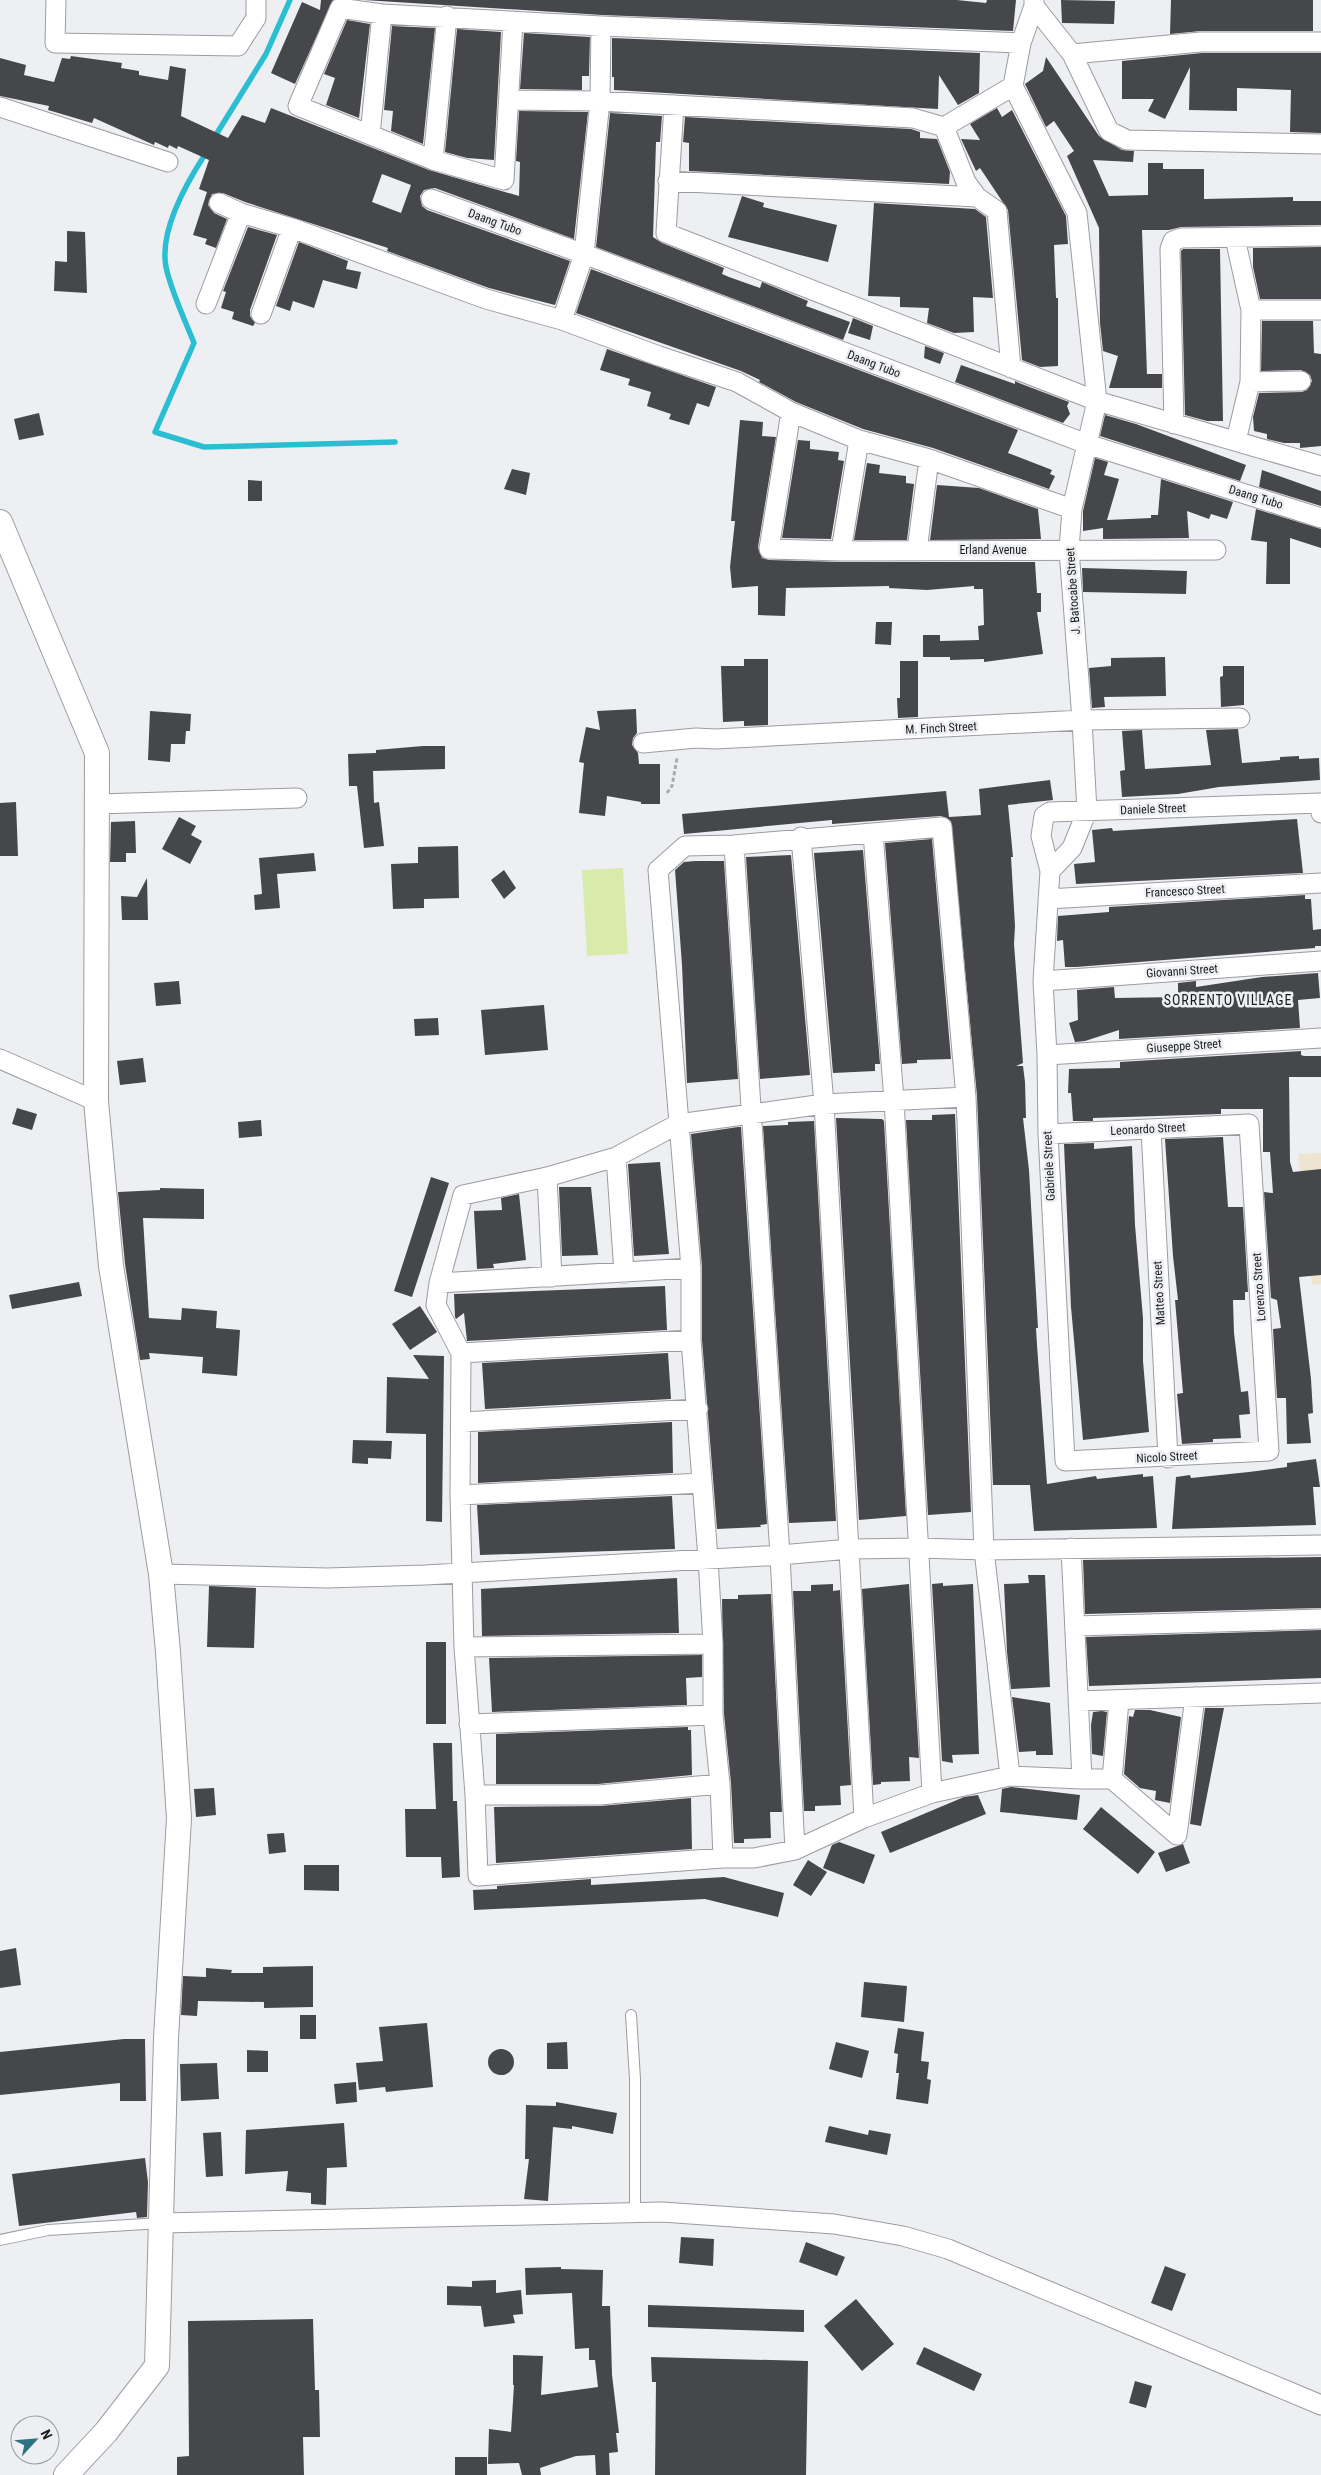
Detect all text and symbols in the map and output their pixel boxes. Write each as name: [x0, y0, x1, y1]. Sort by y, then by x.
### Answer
street label: Daang Tubo: [466, 206, 524, 238]
street label: Daang Tubo: [845, 347, 903, 381]
street label: Daang Tubo: [1227, 482, 1285, 512]
street label: Erland Avenue: [959, 543, 1027, 557]
street label: J. Batocabe Street: [1063, 547, 1083, 635]
street label: M. Finch Street: [905, 719, 978, 737]
street label: Daniele Street: [1120, 801, 1187, 817]
street label: Francesco Street: [1145, 882, 1226, 900]
street label: Giovanni Street: [1146, 961, 1219, 980]
district label: SORRENTO VILLAGE: [1164, 992, 1292, 1008]
street label: Giuseppe Street: [1146, 1036, 1222, 1056]
street label: Leonardo Street: [1110, 1120, 1186, 1138]
street label: Gabriele Street: [1040, 1130, 1058, 1201]
street label: Lorenzo Street: [1250, 1252, 1268, 1322]
street label: Matteo Street: [1150, 1260, 1168, 1326]
street label: Nicolo Street: [1136, 1448, 1198, 1466]
north arrow: [10, 2415, 60, 2465]
text: N: [38, 2427, 56, 2442]

